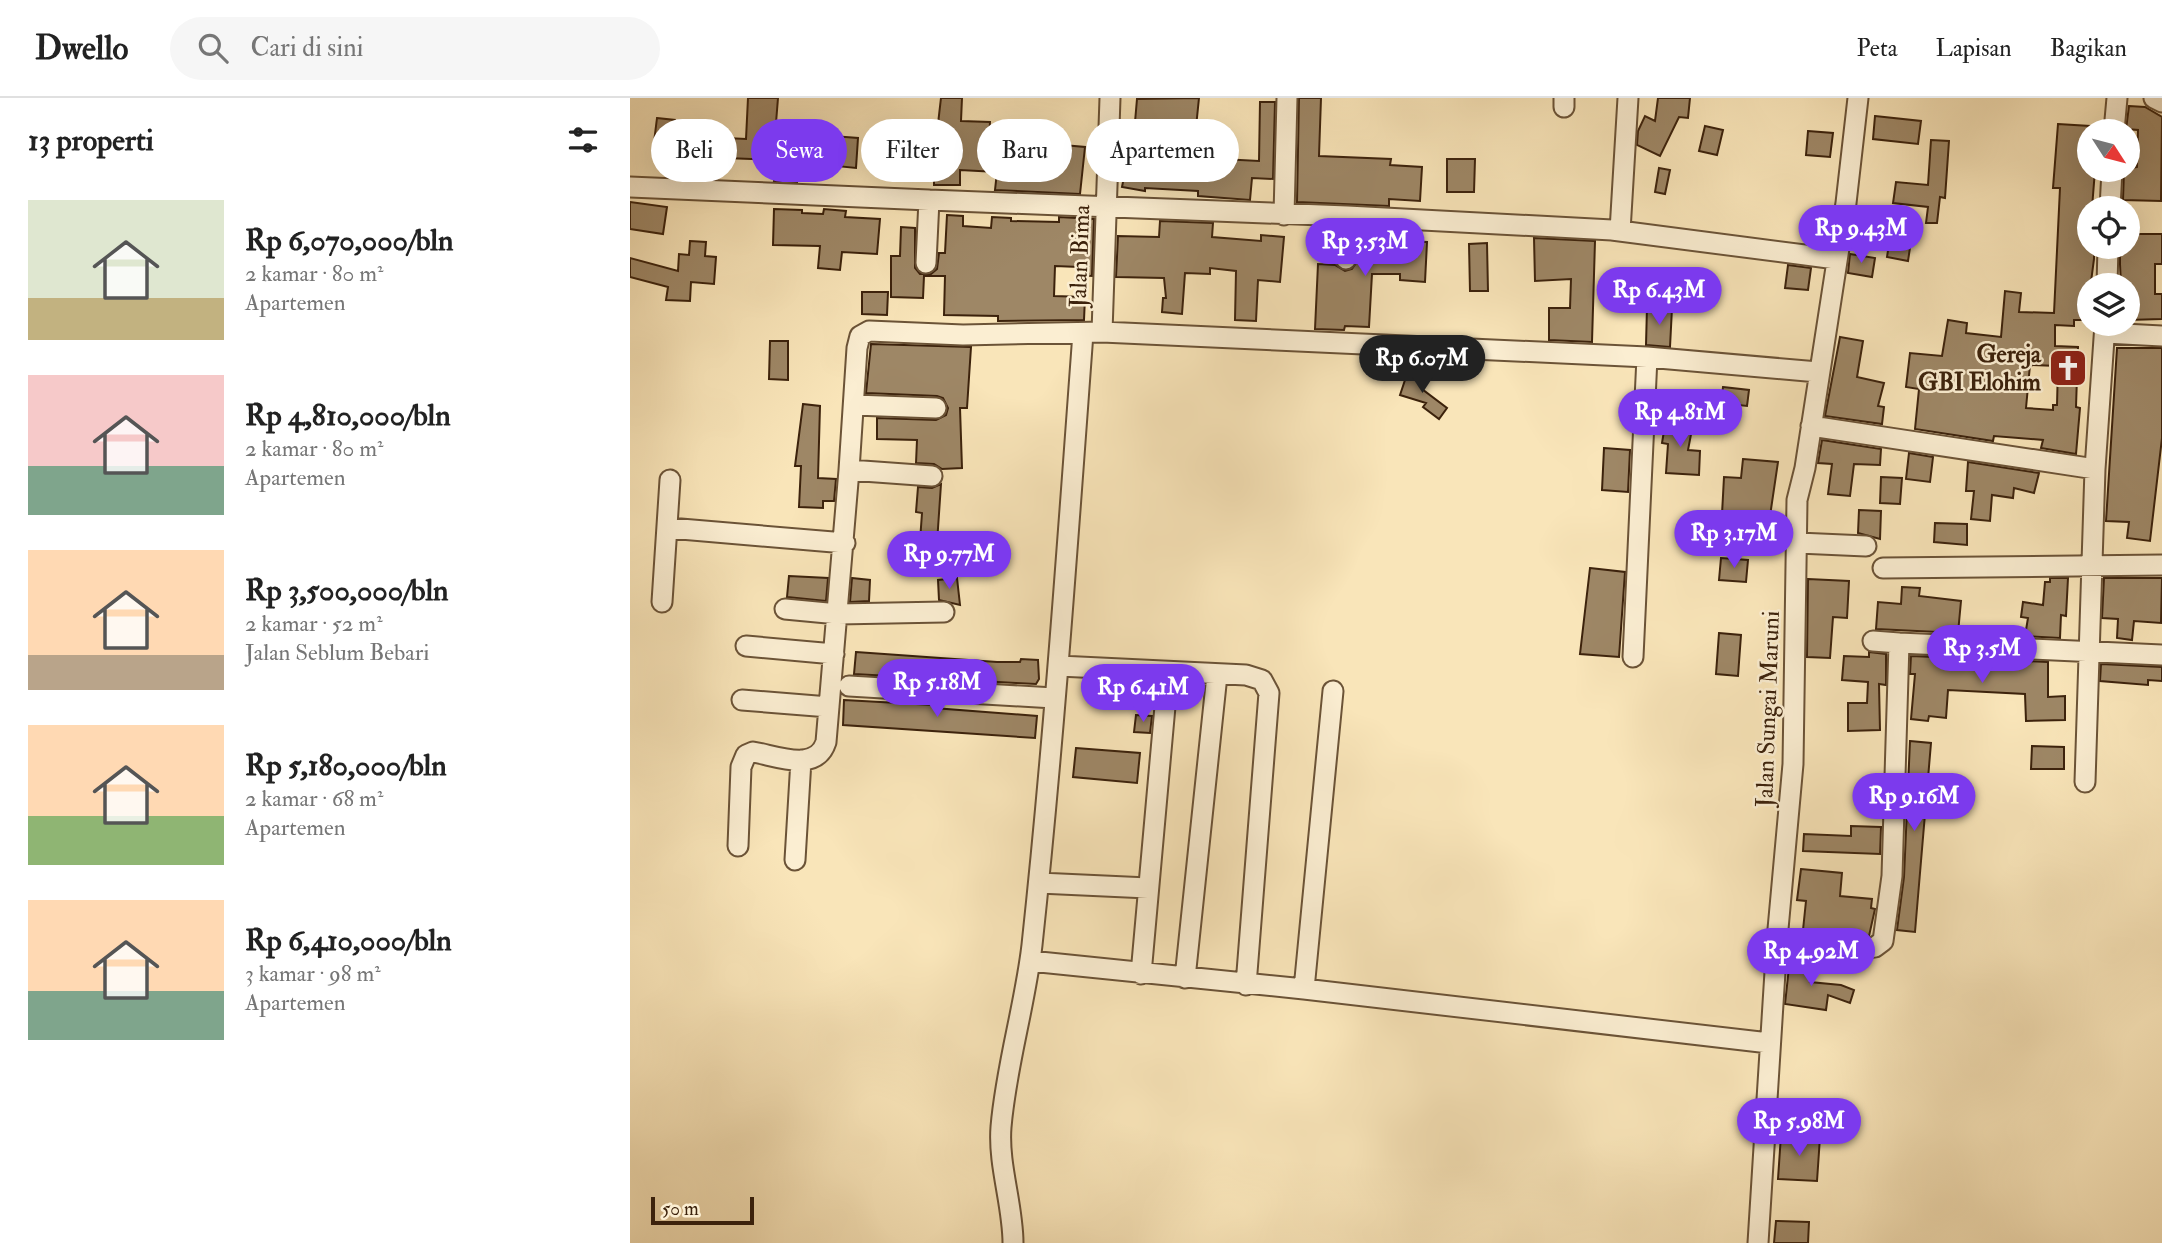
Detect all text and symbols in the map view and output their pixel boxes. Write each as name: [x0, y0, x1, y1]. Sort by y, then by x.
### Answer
search box: [170, 17, 660, 80]
text: Dwello: [35, 28, 128, 69]
icon: search: [194, 29, 232, 67]
text: Cari di sini: [250, 32, 364, 64]
text: Peta: [1856, 33, 1898, 64]
text: Lapisan: [1936, 33, 2012, 64]
text: Bagikan: [2050, 33, 2127, 64]
chip: Beli: [651, 119, 737, 182]
chip: Sewa: [751, 119, 847, 182]
chip: Filter: [861, 119, 963, 182]
chip: Baru: [977, 119, 1072, 182]
chip: Apartemen: [1086, 119, 1239, 182]
north arrow: [2077, 119, 2140, 182]
map controls: [2077, 119, 2140, 336]
icon: filters: [564, 121, 602, 159]
text: 13 properti: [28, 122, 154, 159]
button: locate: [2077, 196, 2140, 259]
street label: Jalan Bima: [1063, 203, 1097, 309]
pin: Rp 9.43M: [1789, 206, 1933, 265]
text: Rp 9.43M: [1815, 213, 1908, 242]
pin: Rp 3.53M: [1293, 218, 1437, 278]
text: Rp 6,070,000/bln: [245, 222, 453, 259]
text: Rp 3.53M: [1321, 226, 1409, 255]
icon: home: [84, 228, 168, 312]
text: 2 kamar · 80 m²: [245, 259, 384, 288]
pin: Rp 6.43M: [1587, 268, 1731, 327]
button: layers: [2077, 273, 2140, 336]
text: Rp 6.43M: [1613, 275, 1705, 304]
text: Apartemen: [245, 288, 346, 317]
pin: Rp 6.07M: [1350, 336, 1494, 395]
place label: Gereja GBI Elohim: [1918, 339, 2042, 398]
text: Rp 6.07M: [1375, 343, 1469, 372]
church icon: Gereja GBI Elohim: [2047, 347, 2089, 389]
pin: Rp 4.81M: [1608, 390, 1752, 449]
text: Rp 4,810,000/bln: [245, 397, 451, 434]
text: Rp 4.81M: [1634, 397, 1726, 426]
icon: home: [84, 403, 168, 487]
text: 2 kamar · 80 m²: [245, 434, 384, 463]
text: Apartemen: [245, 463, 346, 492]
pin: Rp 3.17M: [1662, 510, 1806, 570]
text: Rp 3.17M: [1690, 518, 1778, 547]
pin: Rp 9.77M: [877, 532, 1021, 591]
text: Rp 9.77M: [903, 539, 995, 568]
text: Rp 3,500,000/bln: [245, 572, 449, 609]
icon: home: [84, 578, 168, 662]
text: 2 kamar · 52 m²: [245, 609, 383, 638]
street label: Jalan Sungai Maruni: [1749, 610, 1787, 809]
pin: Rp 3.5M: [1917, 626, 2047, 685]
text: Rp 3.5M: [1943, 633, 2021, 662]
text: Jalan Seblum Bebari: [245, 638, 429, 667]
pin: Rp 5.18M: [865, 660, 1009, 719]
pin: Rp 6.41M: [1071, 664, 1215, 724]
text: Rp 5.18M: [893, 667, 981, 696]
text: Rp 6.41M: [1097, 672, 1189, 701]
text: Rp 5,180,000/bln: [245, 747, 447, 784]
icon: home: [84, 753, 168, 837]
pin: Rp 9.16M: [1842, 774, 1986, 833]
text: Rp 9.16M: [1868, 781, 1960, 810]
text: 2 kamar · 68 m²: [245, 784, 383, 813]
text: Apartemen: [245, 813, 346, 842]
text: Rp 6,410,000/bln: [245, 922, 452, 959]
icon: home: [84, 928, 168, 1012]
pin: Rp 4.92M: [1739, 928, 1883, 988]
text: Rp 4.92M: [1763, 936, 1859, 965]
text: 3 kamar · 98 m²: [245, 959, 381, 988]
text: Apartemen: [245, 988, 346, 1017]
pin: Rp 5.98M: [1727, 1098, 1871, 1158]
text: Rp 5.98M: [1753, 1106, 1845, 1135]
scale bar: [651, 1194, 754, 1226]
text: 50 m: [662, 1197, 699, 1221]

